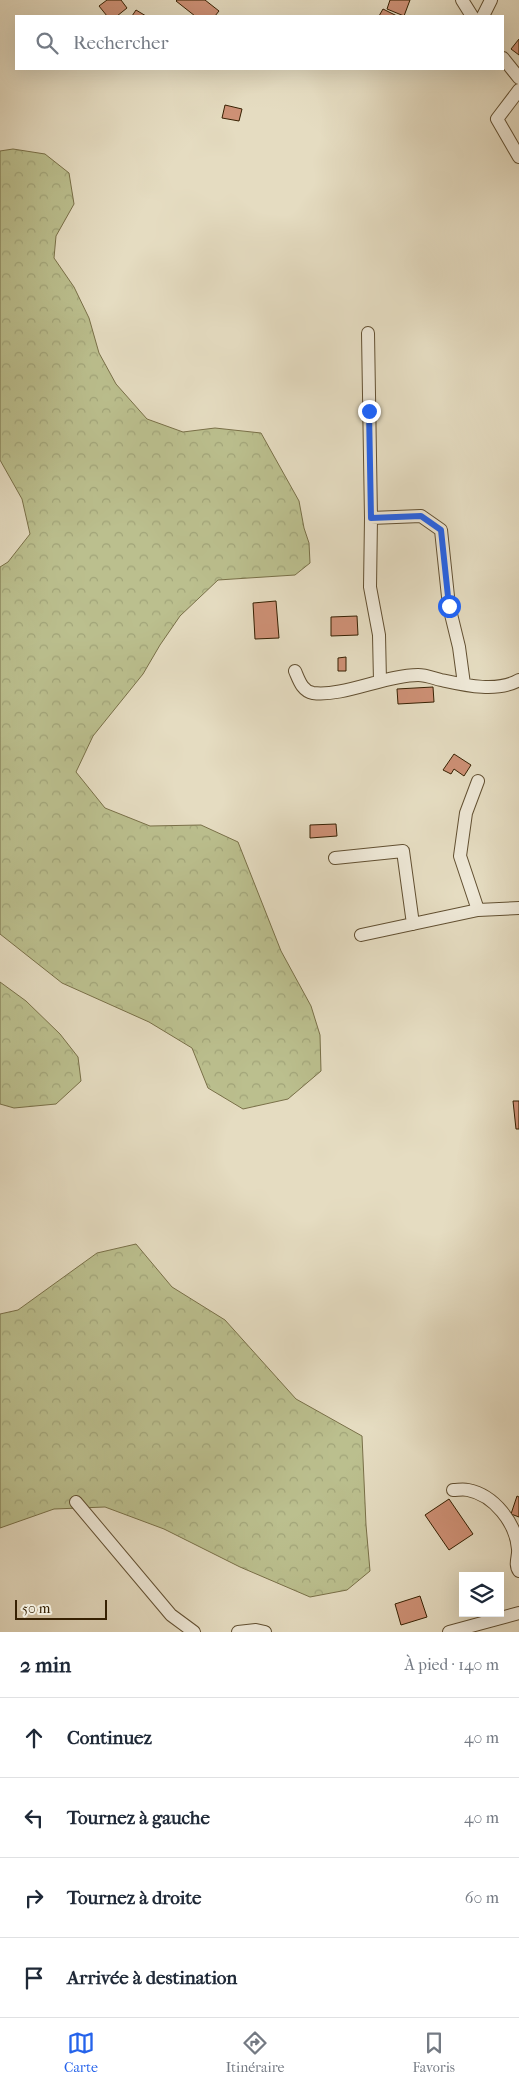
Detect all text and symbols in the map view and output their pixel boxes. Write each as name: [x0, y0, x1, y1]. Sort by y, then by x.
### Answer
search box: [15, 15, 504, 70]
icon: search: [33, 29, 61, 57]
text: Rechercher: [73, 32, 169, 54]
route end: [358, 400, 381, 423]
route start: [438, 595, 461, 618]
map controls: [459, 1572, 504, 1617]
button: layers: [459, 1572, 504, 1617]
scale bar: [15, 1597, 108, 1620]
text: 50 m: [22, 1600, 50, 1617]
text: 2 min: [20, 1653, 71, 1677]
text: À pied · 140 m: [405, 1655, 499, 1674]
icon: ahead: [20, 1724, 48, 1752]
text: Continuez: [67, 1727, 152, 1749]
text: 40 m: [464, 1728, 499, 1747]
icon: left: [20, 1804, 48, 1832]
text: Tournez à gauche: [67, 1807, 210, 1829]
text: 40 m: [464, 1808, 499, 1827]
icon: right: [20, 1884, 48, 1912]
text: Tournez à droite: [67, 1887, 201, 1909]
text: 60 m: [465, 1888, 499, 1907]
icon: arrive: [20, 1964, 48, 1992]
text: Arrivée à destination: [67, 1967, 237, 1989]
tab: Carte: [64, 2029, 98, 2076]
tab: Itinéraire: [226, 2029, 284, 2076]
tab: Favoris: [412, 2029, 455, 2076]

